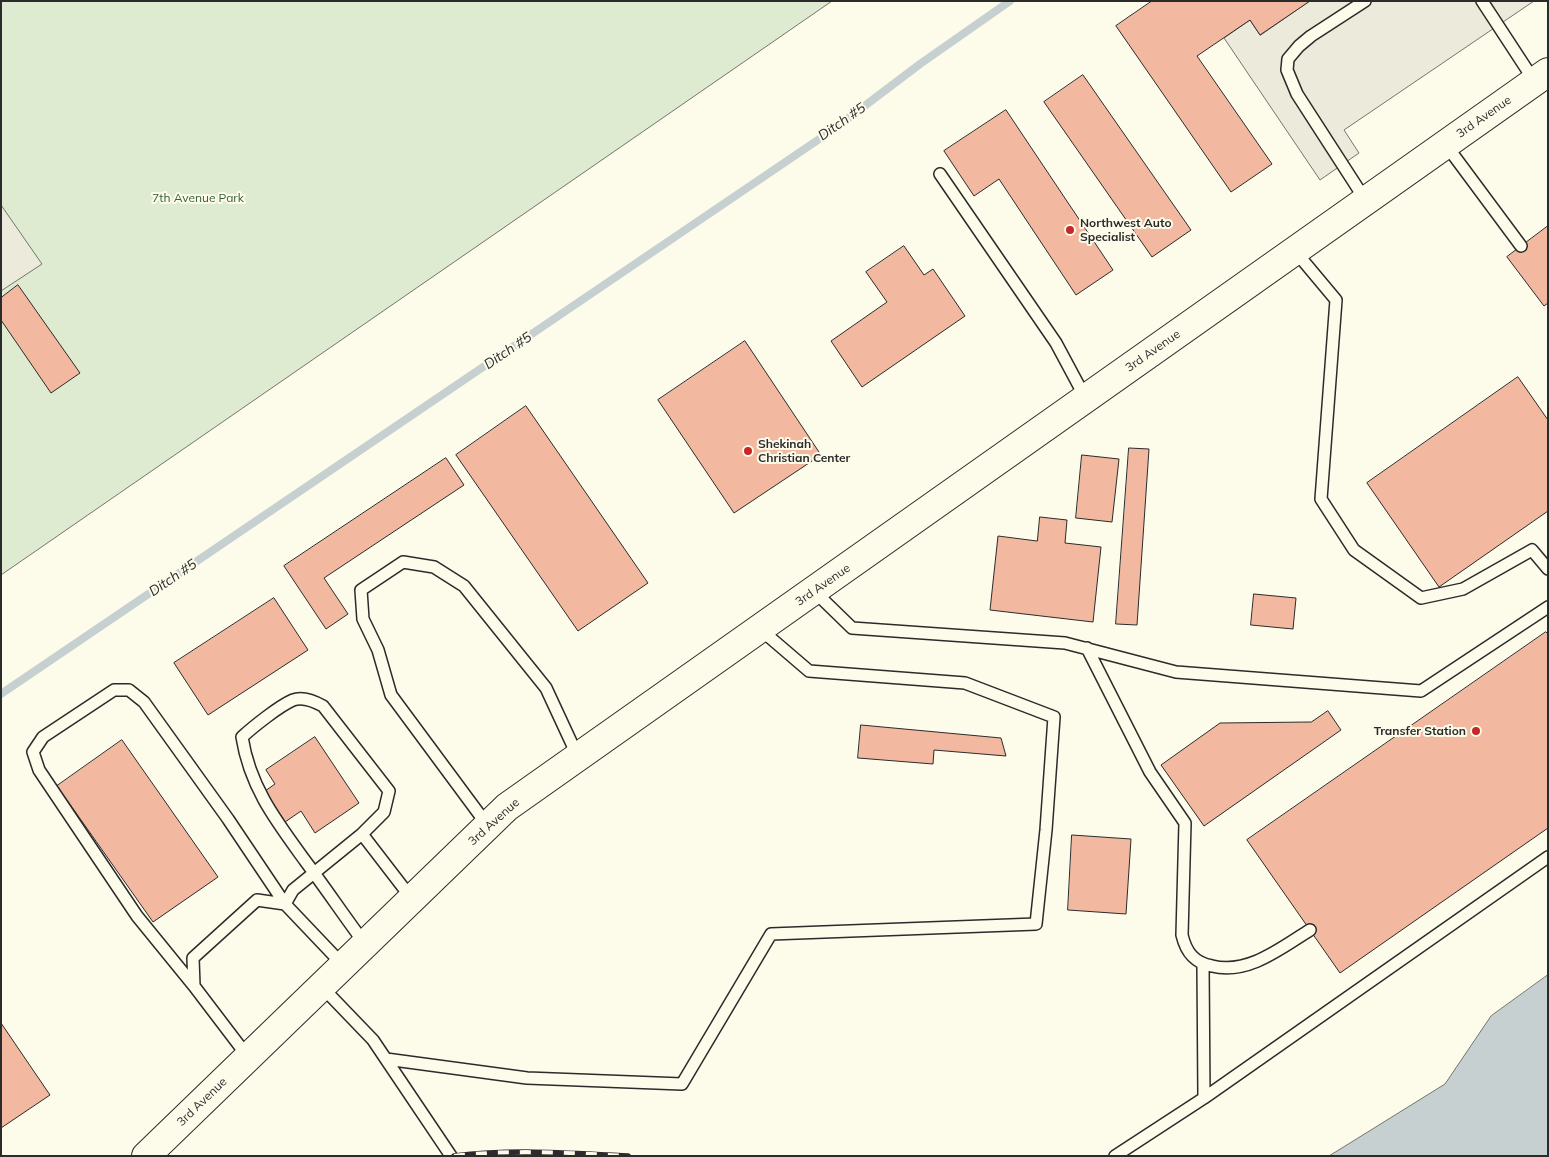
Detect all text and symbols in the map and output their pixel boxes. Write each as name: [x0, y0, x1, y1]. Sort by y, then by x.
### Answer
street label: 3rd Avenue: [1454, 93, 1514, 141]
water label: Ditch #5: [815, 100, 869, 144]
park label: 7th Avenue Park: [152, 191, 244, 205]
place label: Northwest Auto Specialist: [1080, 216, 1172, 244]
marker: Northwest Auto Specialist: [1064, 224, 1076, 236]
street label: 3rd Avenue: [1123, 327, 1183, 375]
water label: Ditch #5: [481, 329, 535, 373]
place label: Shekinah Christian Center: [758, 437, 850, 465]
marker: Shekinah Christian Center: [742, 445, 754, 457]
water label: Ditch #5: [146, 556, 200, 600]
street label: 3rd Avenue: [793, 561, 853, 609]
place label: Transfer Station: [1374, 724, 1466, 738]
marker: Transfer Station: [1470, 725, 1482, 737]
street label: 3rd Avenue: [466, 795, 522, 849]
street label: 3rd Avenue: [174, 1075, 230, 1129]

